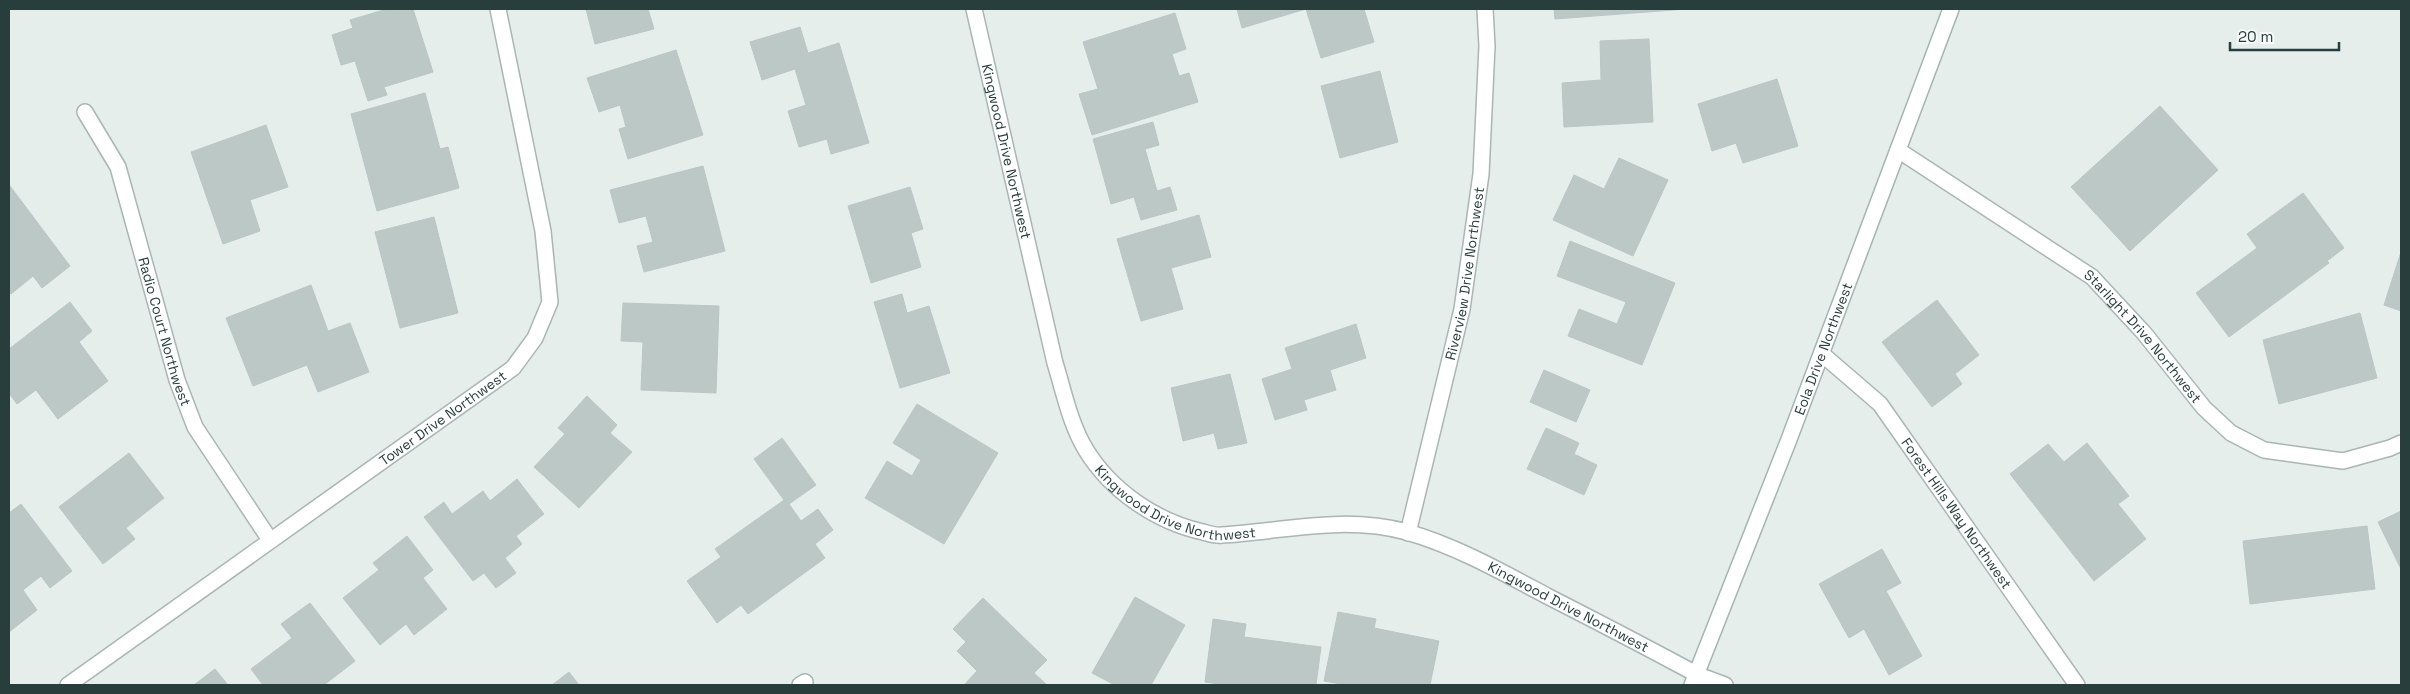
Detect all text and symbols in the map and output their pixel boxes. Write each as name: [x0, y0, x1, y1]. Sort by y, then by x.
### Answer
scale bar: [2230, 20, 2339, 52]
text: 20 m: [2238, 27, 2273, 46]
street label: Kingwood Drive Northwest: [978, 62, 1035, 241]
street label: Riverview Drive Northwest: [1441, 186, 1488, 362]
street label: Radio Court Northwest: [134, 255, 195, 408]
street label: Starlight Drive Northwest: [2081, 265, 2206, 407]
street label: Eola Drive Northwest: [1790, 280, 1856, 417]
street label: Tower Drive Northwest: [376, 367, 510, 470]
street label: Forest Hills Way Northwest: [1897, 434, 2016, 592]
street label: Kingwood Drive Northwest: [1091, 461, 1257, 544]
street label: Kingwood Drive Northwest: [1485, 557, 1652, 656]

